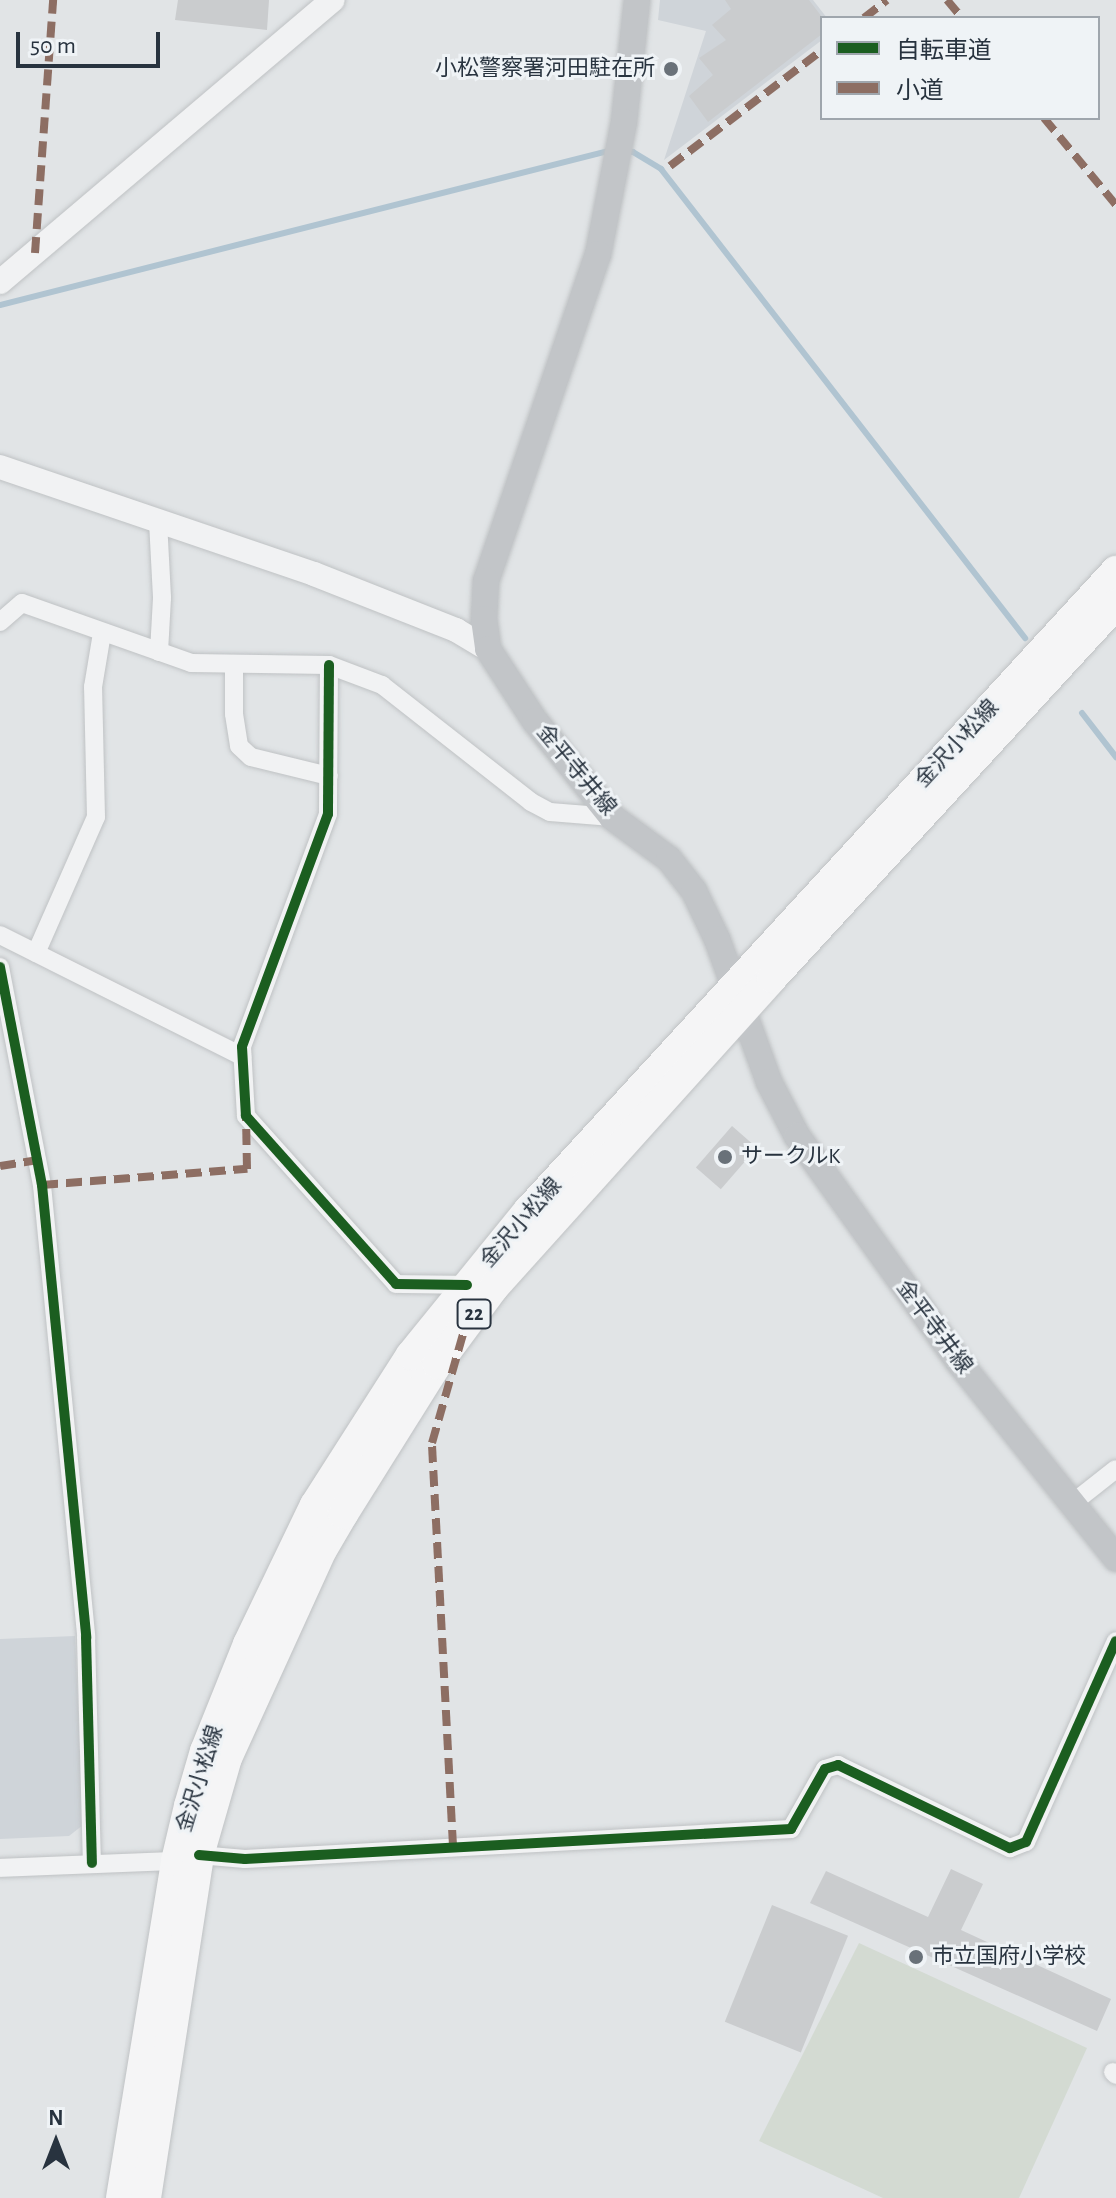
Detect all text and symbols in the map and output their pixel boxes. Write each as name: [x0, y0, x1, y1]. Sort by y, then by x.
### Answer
scale bar: [20, 16, 164, 66]
legend: [820, 16, 1100, 120]
text: 50 m: [30, 34, 76, 58]
text: 自転車道: [896, 39, 992, 63]
place label: 小松警察署河田駐在所: [435, 56, 655, 82]
marker: 小松警察署河田駐在所: [662, 60, 680, 78]
text: 小道: [896, 79, 944, 103]
street label: 金沢小松線: [910, 695, 1004, 793]
street label: 金平寺井線: [531, 719, 621, 821]
place label: サークルK: [741, 1144, 841, 1170]
marker: サークルK: [716, 1148, 734, 1166]
street label: 金沢小松線: [475, 1173, 567, 1273]
street label: 金平寺井線: [890, 1275, 978, 1379]
road number: 22: [456, 1298, 492, 1330]
street label: 金沢小松線: [171, 1723, 229, 1835]
place label: 市立国府小学校: [932, 1944, 1086, 1970]
marker: 市立国府小学校: [907, 1948, 925, 1966]
north arrow: [16, 2102, 96, 2182]
text: N: [48, 2107, 64, 2129]

